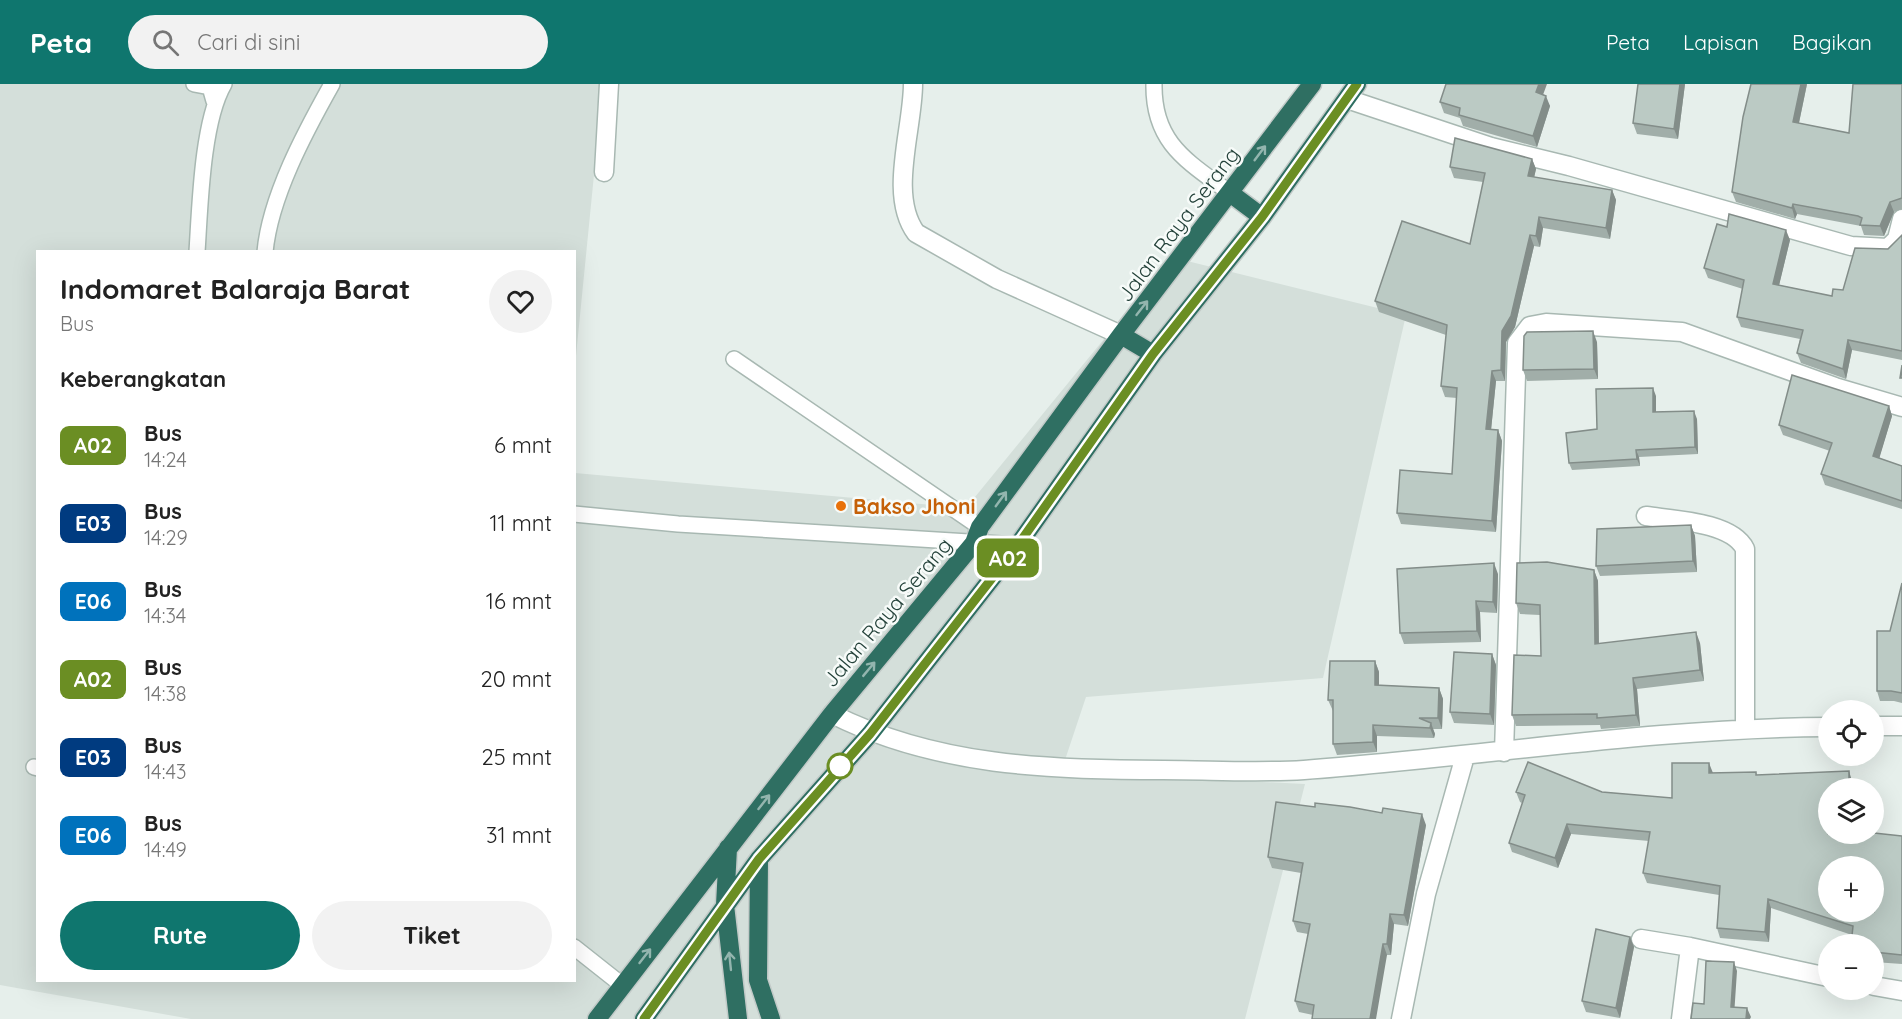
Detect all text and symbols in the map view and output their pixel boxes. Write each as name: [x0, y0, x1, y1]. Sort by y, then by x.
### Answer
search box: [128, 15, 548, 69]
text: Peta: [30, 25, 92, 60]
icon: search: [149, 26, 182, 59]
text: Cari di sini: [197, 28, 301, 56]
text: Peta: [1606, 29, 1650, 55]
text: Lapisan: [1683, 29, 1759, 55]
text: Bagikan: [1792, 29, 1872, 55]
street label: Jalan Raya Serang: [1111, 142, 1245, 306]
one-way arrow: [1254, 146, 1267, 162]
button: heart: [489, 270, 552, 333]
text: Indomaret Balaraja Barat: [60, 271, 411, 306]
one-way arrow: [1135, 300, 1148, 316]
text: Bus: [60, 311, 94, 336]
text: Keberangkatan: [60, 365, 226, 393]
text: Bus: [144, 419, 182, 447]
text: 6 mnt: [494, 431, 552, 459]
text: A02: [74, 432, 112, 458]
text: 14:24: [144, 447, 187, 472]
one-way arrow: [995, 491, 1007, 507]
place label: Bakso Jhoni: [853, 493, 975, 519]
text: Bus: [144, 497, 182, 525]
marker: Bakso Jhoni: [834, 499, 848, 513]
text: 11 mnt: [489, 509, 552, 537]
text: E03: [75, 510, 111, 536]
text: 14:29: [144, 525, 188, 550]
street label: Jalan Raya Serang: [817, 532, 957, 692]
line badge: A02: [974, 538, 1042, 578]
text: A02: [989, 545, 1027, 571]
text: Bus: [144, 575, 182, 603]
text: 16 mnt: [486, 587, 552, 615]
text: E06: [75, 588, 111, 614]
text: 14:34: [144, 603, 186, 628]
text: Bus: [144, 653, 182, 681]
one-way arrow: [863, 661, 876, 677]
text: 20 mnt: [480, 665, 552, 693]
text: A02: [74, 666, 112, 692]
text: 14:38: [144, 681, 187, 706]
map controls: [1818, 700, 1884, 1000]
button: locate: [1818, 700, 1884, 766]
text: Bus: [144, 731, 182, 759]
text: 25 mnt: [482, 743, 552, 771]
text: E03: [75, 744, 111, 770]
unlabelled marker: [827, 753, 853, 779]
text: 14:43: [144, 759, 186, 784]
button: layers: [1818, 778, 1884, 844]
one-way arrow: [758, 794, 771, 810]
text: Bus: [144, 809, 182, 837]
text: 31 mnt: [486, 821, 552, 849]
text: E06: [75, 822, 111, 848]
text: 14:49: [144, 837, 187, 862]
button: +: [1818, 856, 1884, 922]
button: Rute: [60, 901, 300, 970]
button: Tiket: [312, 901, 552, 970]
button: −: [1818, 934, 1884, 1000]
one-way arrow: [638, 948, 651, 964]
one-way arrow: [724, 952, 735, 972]

